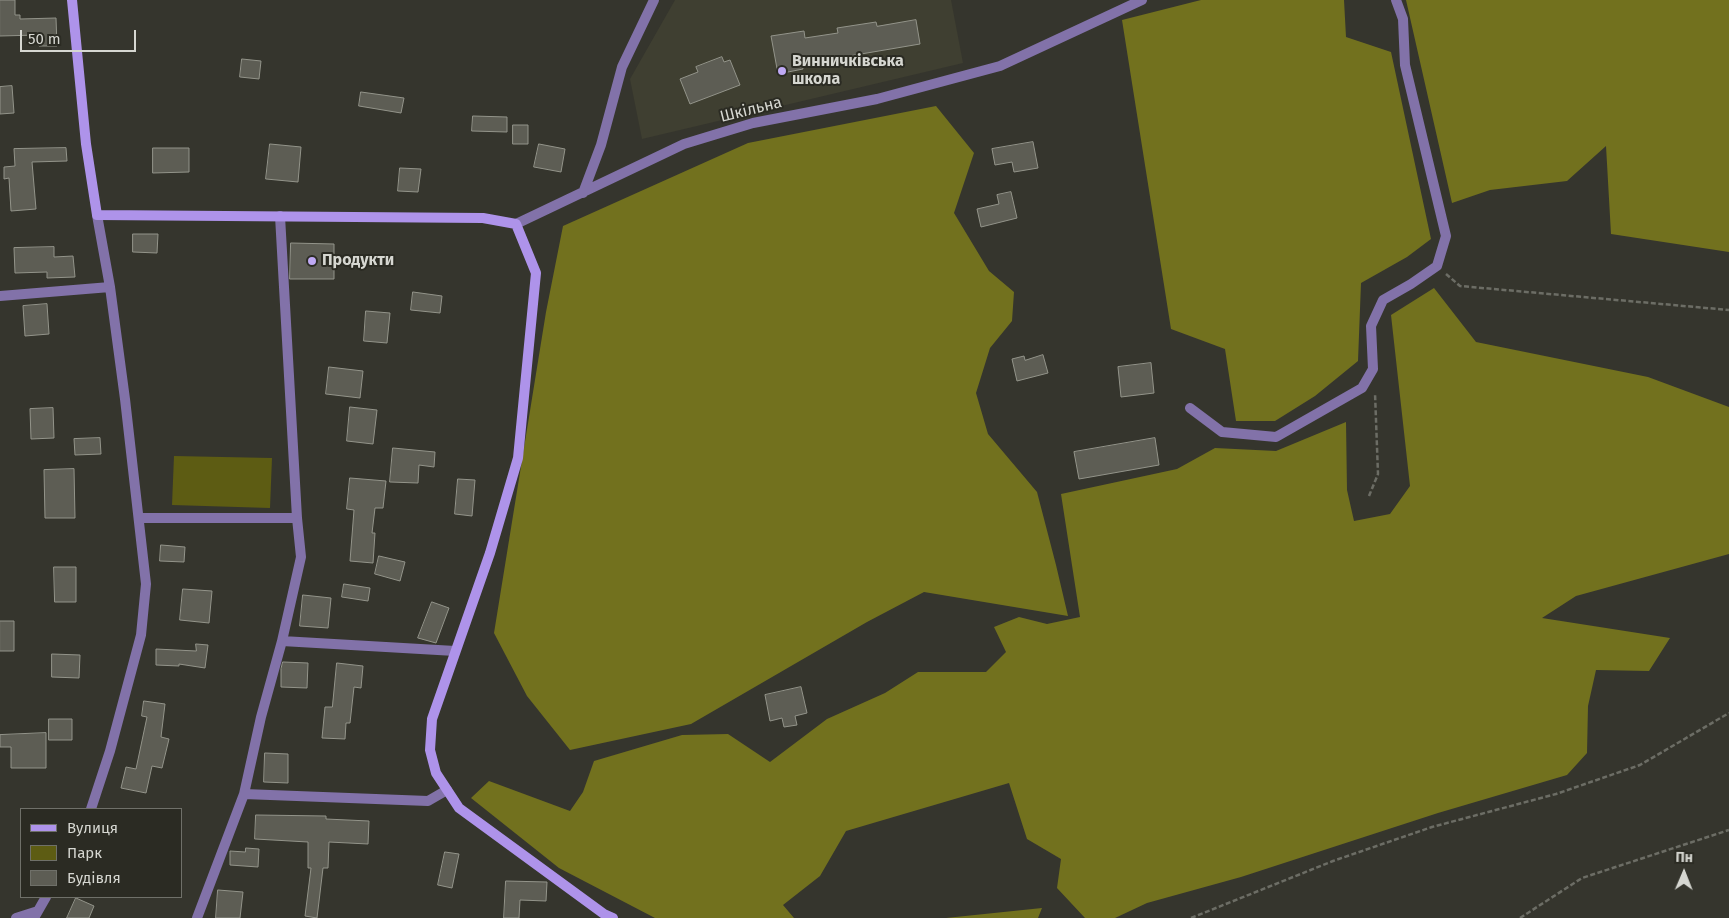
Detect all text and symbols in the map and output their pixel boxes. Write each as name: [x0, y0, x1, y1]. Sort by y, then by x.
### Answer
scale bar: [22, 20, 139, 52]
text: 50 m: [28, 30, 61, 48]
place label: Винничківська школа: [792, 52, 904, 90]
marker: Винничківська школа: [776, 65, 788, 77]
street label: Шкільна: [718, 93, 784, 127]
place label: Продукти: [322, 251, 394, 271]
marker: Продукти: [306, 255, 318, 267]
legend: [20, 808, 182, 898]
text: Вулиця: [67, 819, 118, 837]
text: Парк: [67, 844, 102, 862]
north arrow: [1659, 848, 1709, 898]
text: Пн: [1675, 849, 1693, 866]
text: Будівля: [67, 869, 121, 887]

